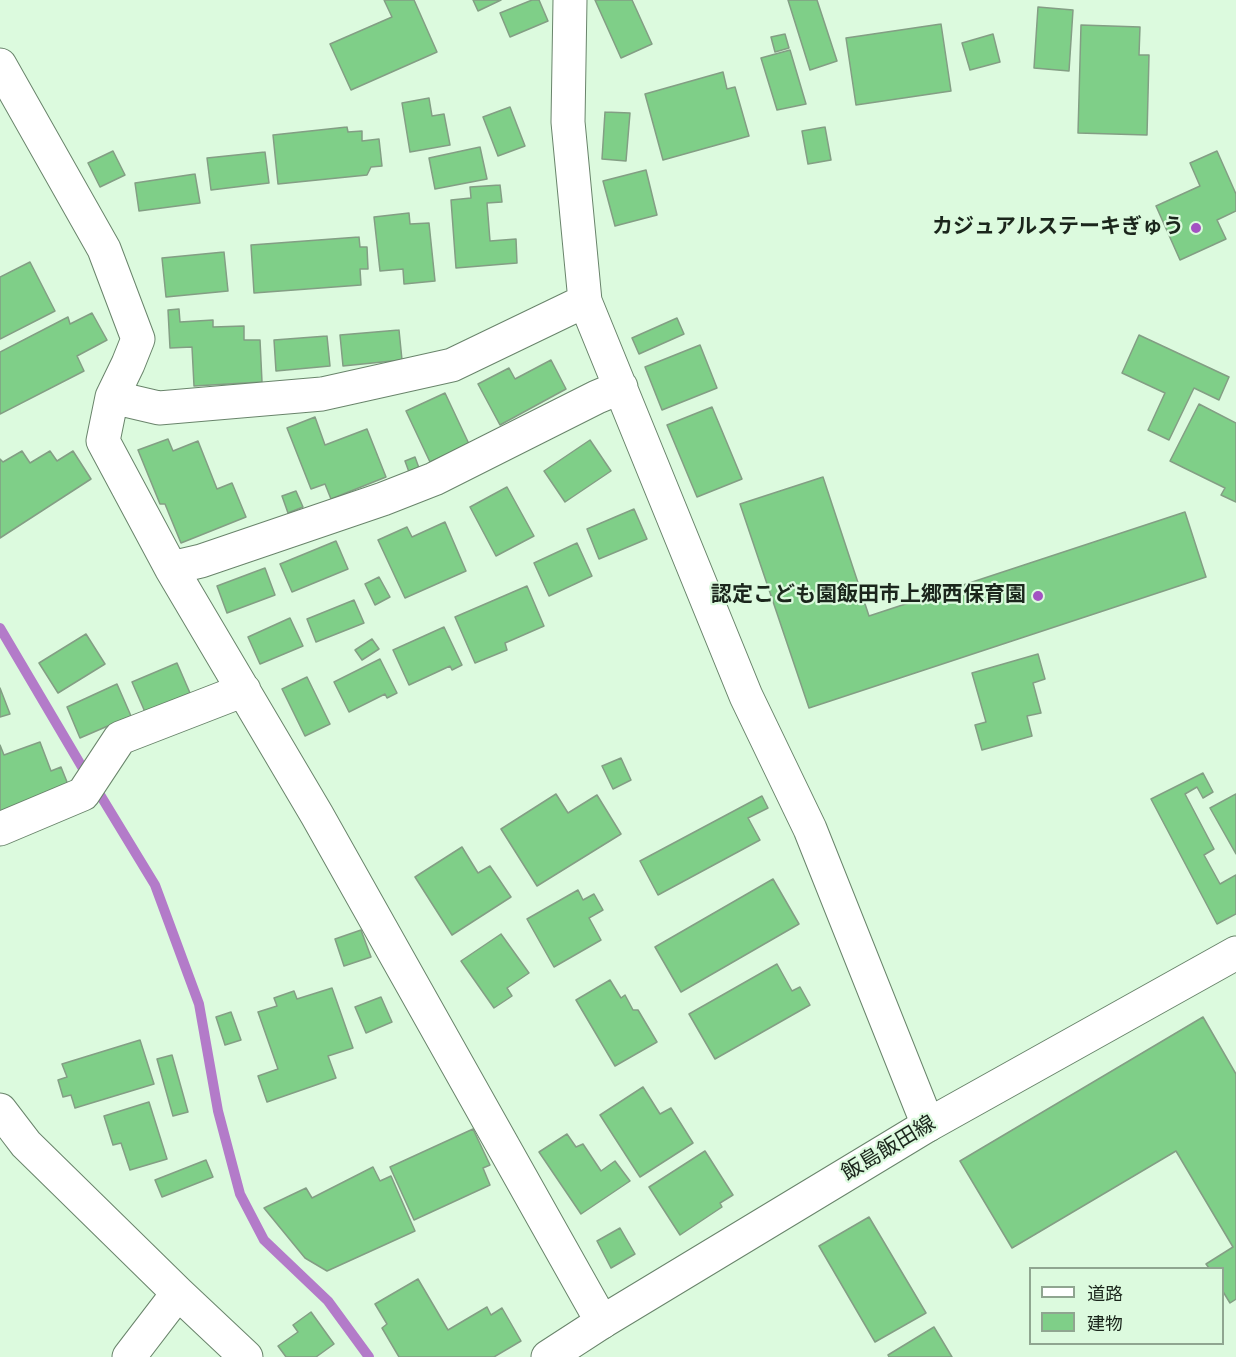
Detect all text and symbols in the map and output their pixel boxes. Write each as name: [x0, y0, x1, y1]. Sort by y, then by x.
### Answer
place label: カジュアルステーキぎゅう: [932, 215, 1184, 241]
marker: カジュアルステーキぎゅう: [1189, 221, 1203, 235]
place label: 認定こども園飯田市上郷西保育園: [711, 583, 1026, 609]
marker: 認定こども園飯田市上郷西保育園: [1031, 589, 1045, 603]
street label: 飯島飯田線: [838, 1111, 940, 1187]
legend: [1029, 1267, 1224, 1345]
text: 道路: [1087, 1284, 1123, 1304]
text: 建物: [1087, 1314, 1123, 1334]

